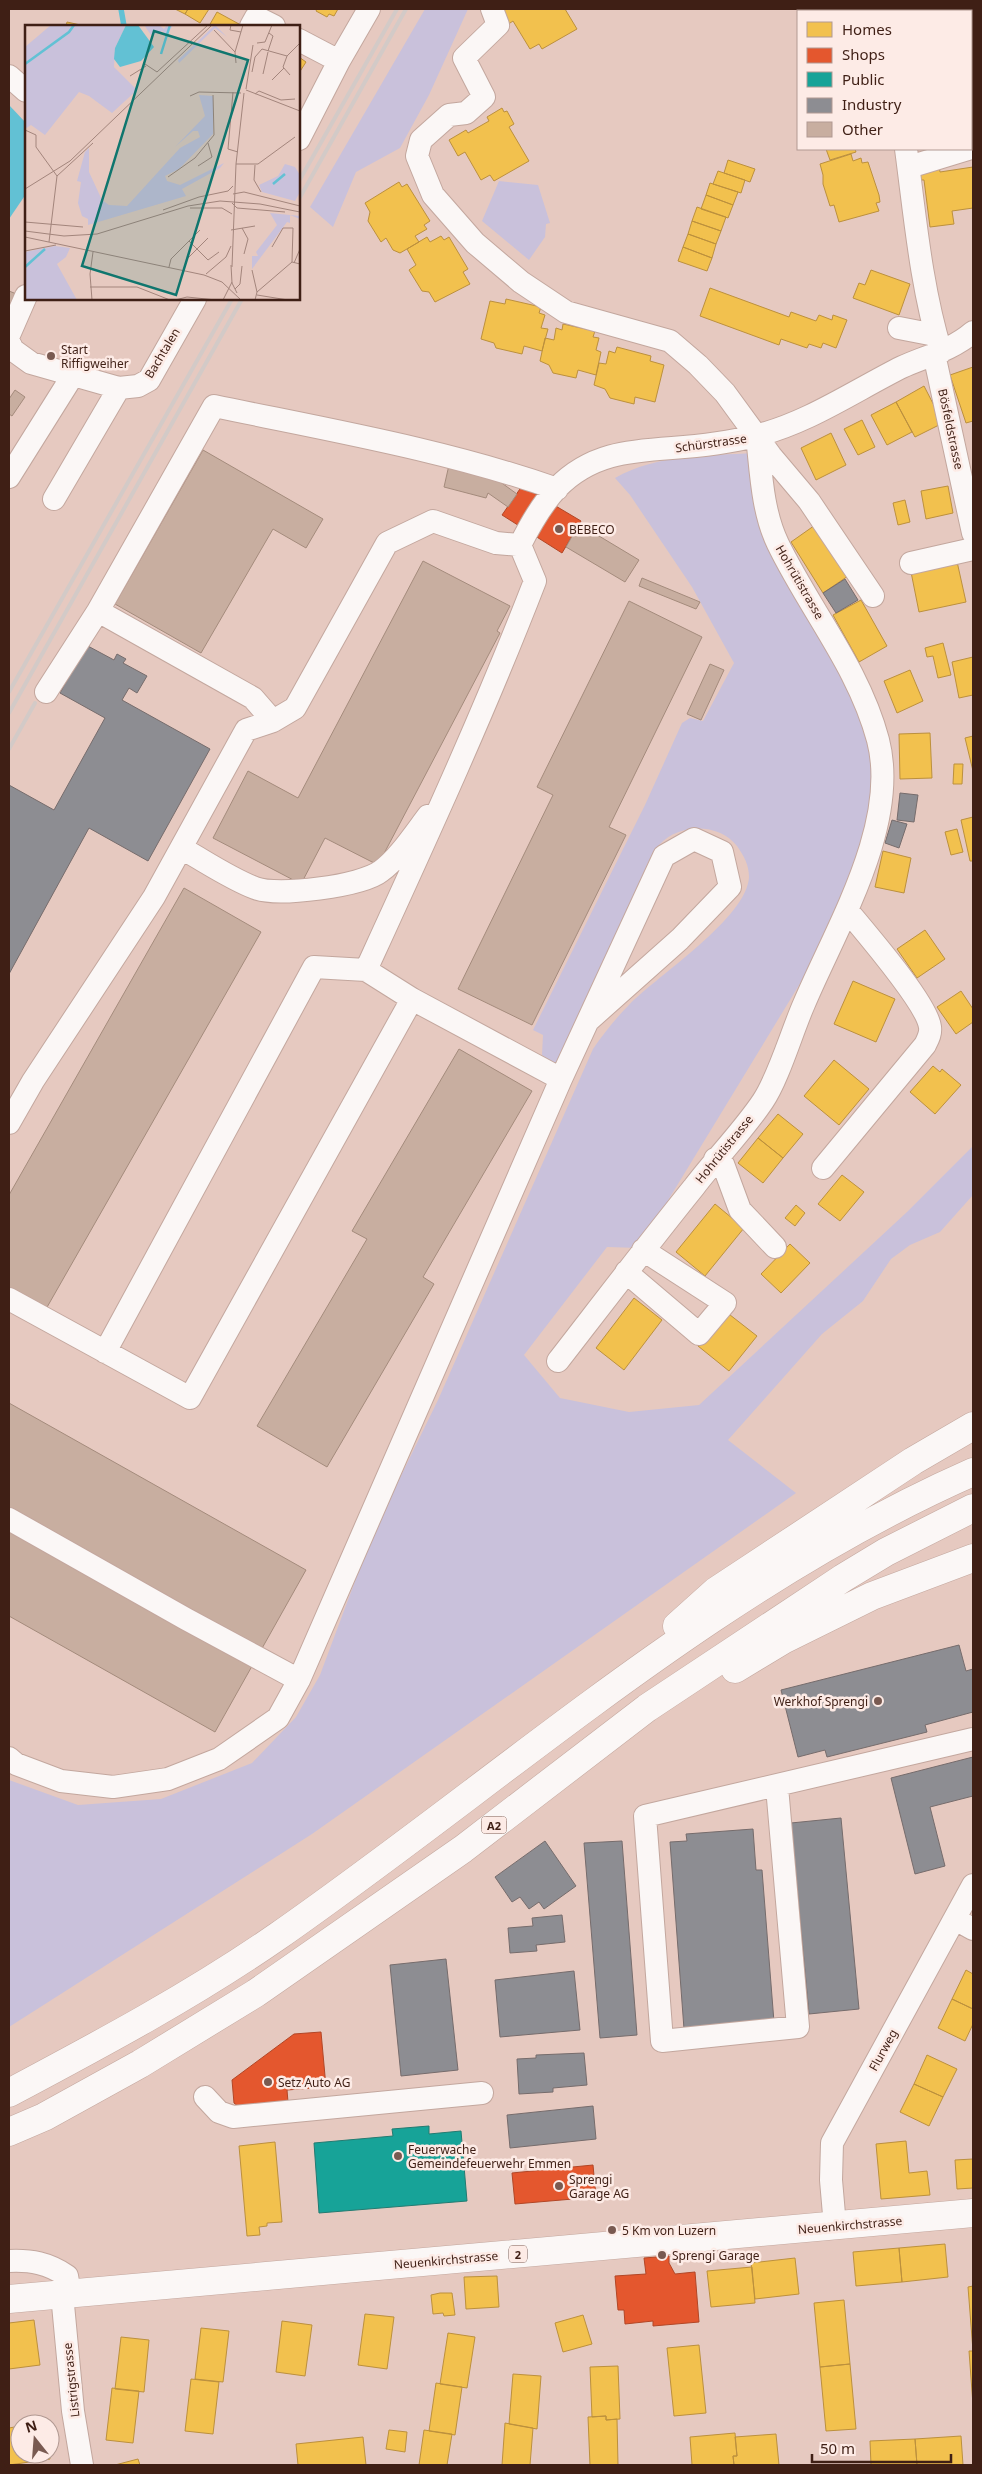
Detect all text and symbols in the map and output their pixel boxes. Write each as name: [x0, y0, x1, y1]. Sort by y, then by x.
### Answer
legend: [797, 10, 972, 150]
text: Homes: [842, 19, 892, 39]
inset map: [25, 25, 300, 300]
text: Shops: [842, 44, 885, 64]
text: Public: [842, 69, 885, 89]
text: Industry: [842, 94, 902, 114]
text: Other: [842, 119, 883, 139]
street label: Bachtalen: [140, 325, 184, 381]
place label: Start Riffigweiher: [61, 341, 129, 372]
marker: Start Riffigweiher: [45, 350, 57, 362]
street label: Bösfeldstrasse: [934, 387, 968, 471]
street label: Schürstrasse: [674, 430, 748, 456]
place label: BEBECO: [569, 521, 615, 538]
marker: BEBECO: [553, 523, 565, 535]
street label: Hohrütistrasse: [772, 542, 828, 622]
street label: Hohrütistrasse: [691, 1111, 757, 1187]
place label: Werkhof Sprengi: [774, 1693, 868, 1710]
marker: Werkhof Sprengi: [872, 1695, 884, 1707]
road number: A2: [482, 1816, 506, 1834]
street label: Flurweg: [865, 2026, 901, 2074]
place label: Setz Auto AG: [278, 2074, 350, 2091]
marker: Setz Auto AG: [262, 2076, 274, 2088]
place label: Feuerwache Gemeindefeuerwehr Emmen: [408, 2141, 571, 2172]
marker: Feuerwache Gemeindefeuerwehr Emmen: [392, 2150, 404, 2162]
place label: Sprengi Garage AG: [569, 2171, 629, 2202]
marker: Sprengi Garage AG: [553, 2180, 565, 2192]
street label: Neuenkirchstrasse: [797, 2212, 903, 2238]
place label: 5 Km von Luzern: [622, 2222, 716, 2239]
marker: 5 Km von Luzern: [606, 2224, 618, 2236]
road number: 2: [509, 2246, 527, 2262]
street label: Neuenkirchstrasse: [393, 2247, 499, 2273]
place label: Sprengi Garage: [672, 2247, 760, 2264]
marker: Sprengi Garage: [656, 2249, 668, 2261]
street label: Listrigstrasse: [59, 2342, 83, 2418]
north arrow: [10, 2414, 60, 2464]
text: N: [23, 2415, 39, 2437]
scale bar: [812, 2432, 951, 2464]
text: 50 m: [820, 2438, 855, 2458]

